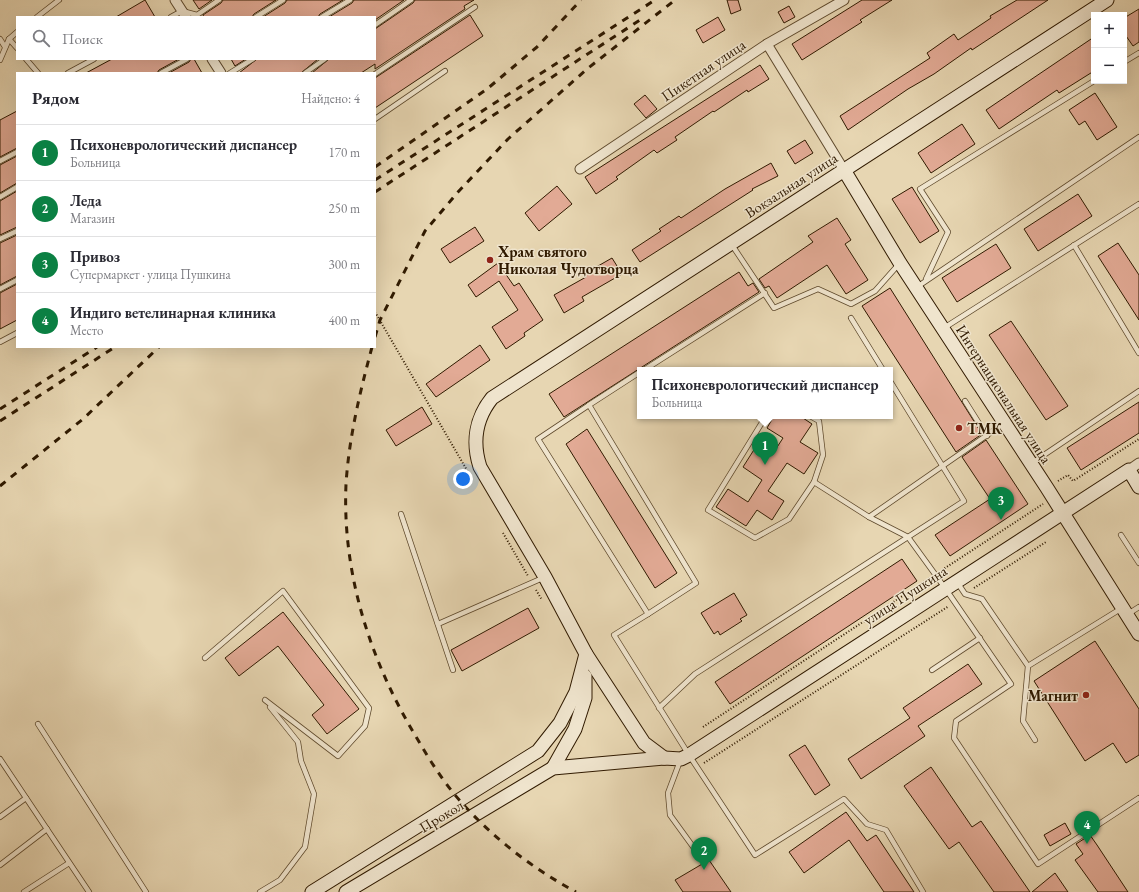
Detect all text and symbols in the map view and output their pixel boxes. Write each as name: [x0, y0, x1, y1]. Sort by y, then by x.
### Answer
map controls: [1091, 12, 1127, 84]
button: +: [1091, 12, 1127, 48]
search box: [16, 16, 376, 60]
icon: search: [30, 27, 52, 49]
text: Поиск: [62, 29, 103, 48]
street label: Пикетная улица: [657, 35, 749, 105]
button: −: [1091, 48, 1127, 84]
text: Рядом: [32, 87, 80, 109]
text: Найдено: 4: [301, 90, 360, 107]
text: Психоневрологический диспансер: [70, 135, 297, 154]
text: 1: [42, 144, 48, 161]
text: 170 m: [329, 144, 360, 161]
street label: Вокзальная улица: [741, 148, 841, 222]
text: Больница: [70, 154, 121, 171]
text: Леда: [70, 191, 102, 210]
text: 2: [42, 200, 48, 217]
text: 250 m: [329, 200, 360, 217]
text: Магазин: [70, 210, 115, 227]
place label: Храм святого Николая Чудотворца: [497, 242, 639, 278]
text: Привоз: [70, 247, 120, 266]
marker: Храм святого Николая Чудотворца: [485, 255, 495, 265]
text: 3: [42, 256, 48, 273]
text: 300 m: [329, 256, 360, 273]
text: Супермаркет · улица Пушкина: [70, 266, 231, 283]
text: Индиго ветелинарная клиника: [70, 303, 276, 322]
text: 4: [42, 312, 48, 329]
text: 400 m: [329, 312, 360, 329]
street label: Интернациональная улица: [952, 321, 1056, 467]
text: Место: [70, 322, 103, 339]
popup: [637, 367, 893, 419]
text: Психоневрологический диспансер: [652, 375, 878, 394]
text: Больница: [652, 394, 702, 411]
place label: ТМК: [967, 419, 1002, 438]
marker: ТМК: [954, 423, 964, 433]
pin: 1: [752, 432, 778, 465]
your location: [453, 469, 473, 489]
pin: 3: [988, 487, 1014, 520]
street label: улица Пушкина: [859, 561, 951, 629]
place label: Магнит: [1028, 686, 1078, 705]
marker: Магнит: [1081, 690, 1091, 700]
street label: Прокол: [415, 795, 467, 837]
pin: 4: [1074, 811, 1100, 844]
pin: 2: [691, 837, 717, 870]

